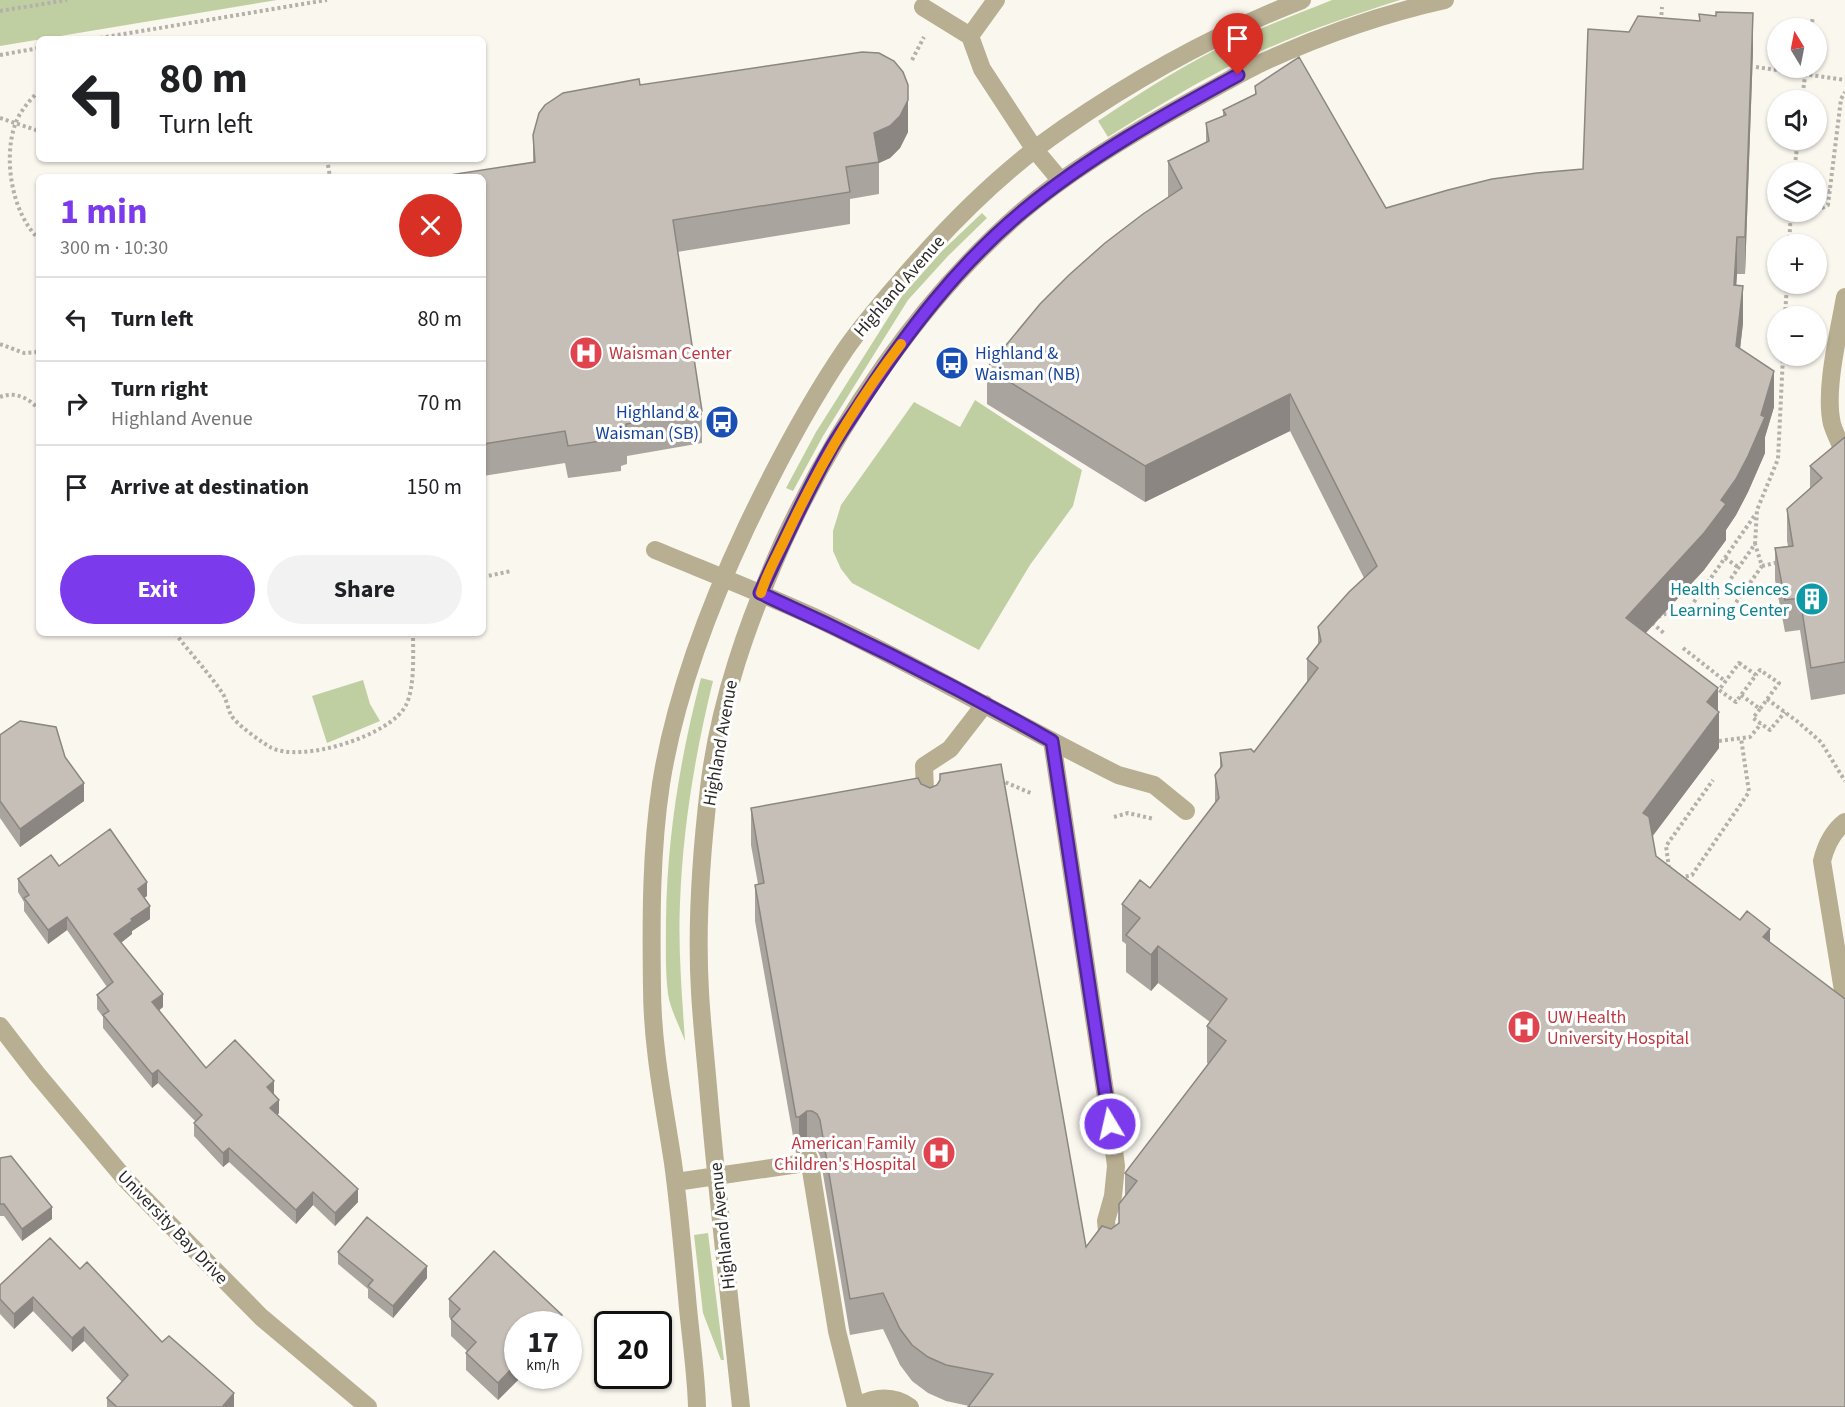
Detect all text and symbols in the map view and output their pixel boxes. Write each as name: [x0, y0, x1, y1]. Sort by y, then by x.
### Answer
pin: [1212, 13, 1263, 75]
north arrow: [1767, 18, 1827, 78]
map controls: [1767, 18, 1827, 366]
icon: arrive: [1221, 22, 1254, 55]
text: 80 m: [159, 49, 248, 109]
icon: left: [60, 60, 138, 138]
button: sound: [1767, 90, 1827, 150]
text: Turn left: [159, 105, 253, 144]
button: layers: [1767, 162, 1827, 222]
text: 1 min: [60, 186, 148, 237]
button: close: [399, 194, 462, 257]
street label: Highland Avenue: [848, 230, 951, 343]
text: 300 m · 10:30: [60, 234, 168, 262]
button: +: [1767, 234, 1827, 294]
icon: left: [60, 303, 93, 336]
text: Turn left: [111, 303, 193, 335]
text: 80 m: [417, 303, 462, 335]
button: −: [1767, 306, 1827, 366]
hospital icon: Waisman Center: [568, 335, 604, 371]
place label: Waisman Center: [609, 341, 732, 366]
place label: Highland & Waisman (NB): [975, 341, 1080, 387]
bus stop icon: Highland & Waisman (NB): [934, 345, 970, 381]
text: Turn right: [111, 373, 208, 405]
icon: right: [60, 387, 93, 420]
text: 70 m: [417, 387, 462, 419]
place label: Highland & Waisman (SB): [596, 400, 699, 446]
bus stop icon: Highland & Waisman (SB): [704, 404, 740, 440]
text: Highland Avenue: [111, 405, 253, 433]
icon: arrive: [60, 471, 93, 504]
text: Arrive at destination: [111, 471, 309, 503]
text: 150 m: [407, 471, 462, 503]
button: Exit: [60, 555, 255, 624]
button: Share: [267, 555, 462, 624]
place label: Health Sciences Learning Center: [1670, 577, 1790, 623]
building icon: Health Sciences Learning Center: [1794, 581, 1830, 617]
street label: Highland Avenue: [697, 678, 744, 808]
place label: UW Health University Hospital: [1547, 1005, 1689, 1051]
hospital icon: UW Health University Hospital: [1506, 1009, 1542, 1045]
position arrow: [1078, 1092, 1142, 1156]
place label: American Family Children's Hospital: [774, 1131, 917, 1177]
hospital icon: American Family Children's Hospital: [921, 1135, 957, 1171]
street label: Highland Avenue: [703, 1161, 742, 1291]
street label: University Bay Drive: [112, 1165, 234, 1290]
speed limit sign: 20: [594, 1311, 672, 1389]
text: 17: [527, 1321, 559, 1364]
text: km/h: [526, 1355, 560, 1376]

